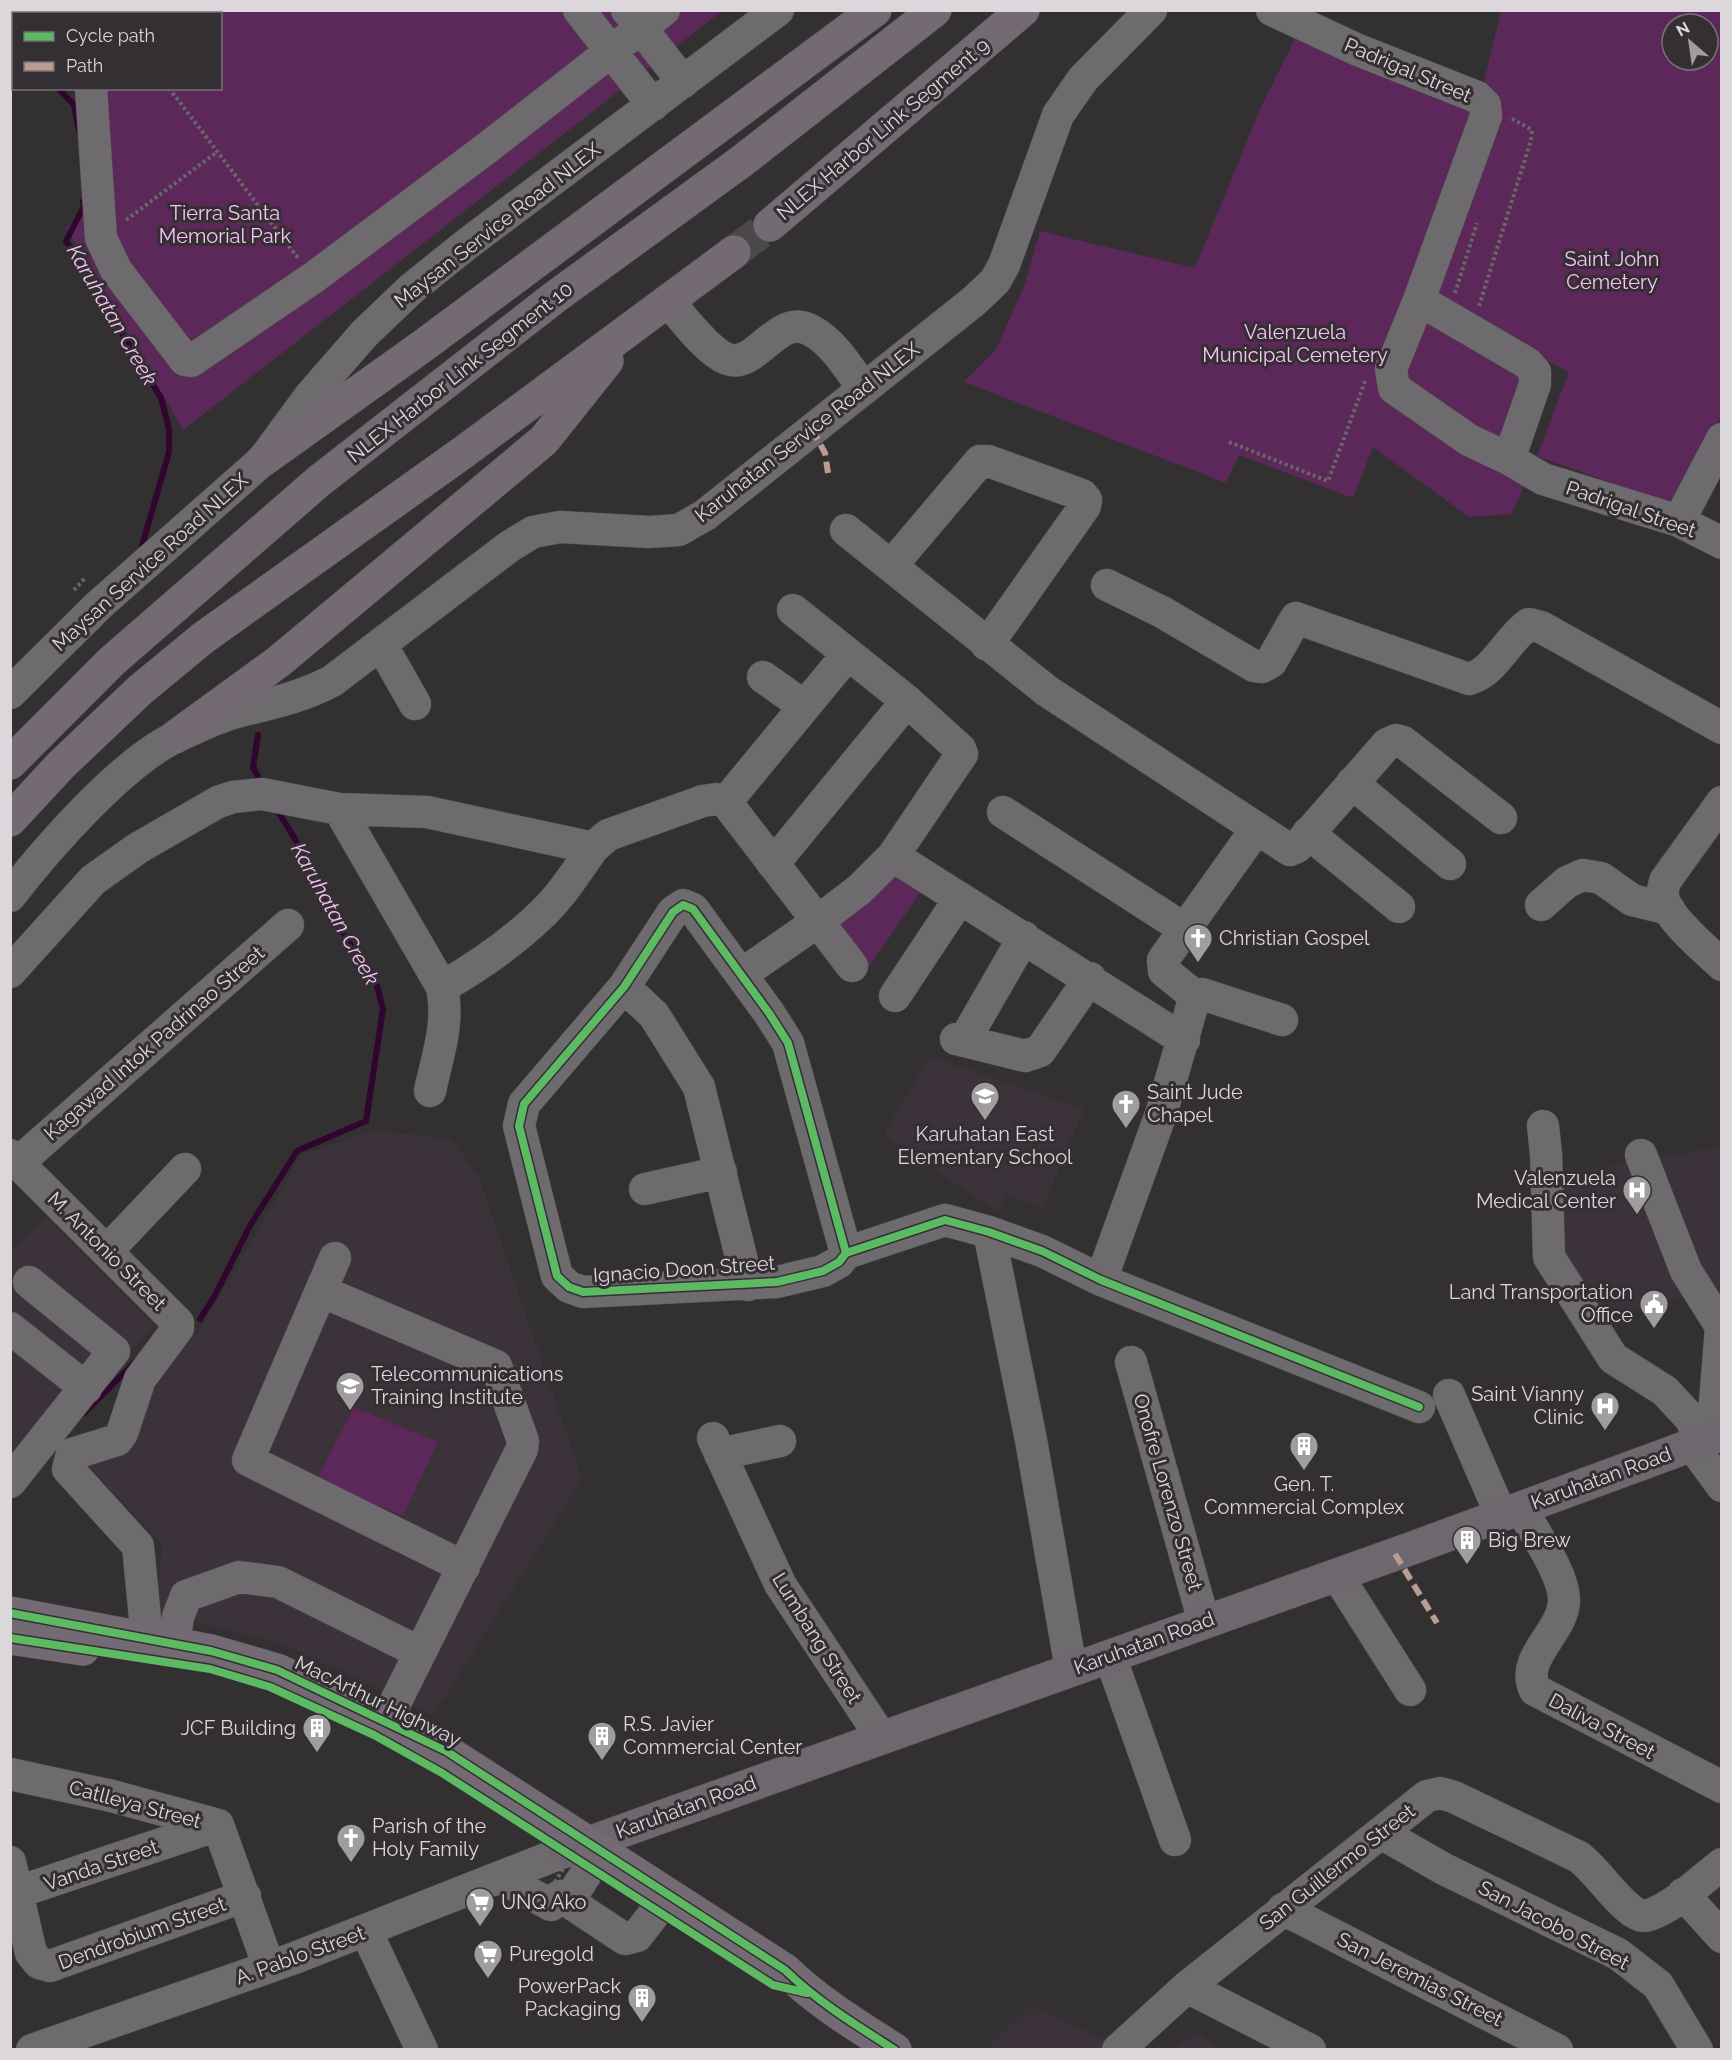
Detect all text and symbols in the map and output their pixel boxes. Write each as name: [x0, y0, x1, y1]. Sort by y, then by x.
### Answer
legend: [12, 12, 222, 90]
north arrow: [1660, 12, 1720, 72]
text: N: [1673, 18, 1693, 41]
text: Cycle path: [66, 25, 155, 46]
street label: Padrigal Street: [1341, 32, 1475, 108]
street label: NLEX Harbor Link Segment 9: [772, 33, 994, 225]
text: Path: [66, 55, 103, 76]
street label: Maysan Service Road NLEX: [389, 137, 605, 313]
park label: Tierra Santa Memorial Park: [159, 201, 292, 248]
water label: Karuhatan Creek: [62, 240, 163, 390]
park label: Saint John Cemetery: [1565, 247, 1659, 294]
street label: NLEX Harbor Link Segment 10: [343, 277, 577, 467]
park label: Valenzuela Municipal Cemetery: [1202, 320, 1388, 367]
street label: Karuhatan Service Road NLEX: [690, 337, 924, 527]
street label: Maysan Service Road NLEX: [47, 468, 253, 656]
street label: Padrigal Street: [1563, 476, 1699, 543]
water label: Karuhatan Creek: [286, 838, 385, 989]
church icon: Christian Gospel: [1182, 922, 1214, 964]
place label: Christian Gospel: [1219, 926, 1370, 950]
street label: Kagawad Intok Padrinao Street: [39, 941, 269, 1145]
school or university icon: Karuhatan East Elementary School: [969, 1080, 1001, 1122]
place label: Saint Jude Chapel: [1147, 1080, 1243, 1127]
church icon: Saint Jude Chapel: [1110, 1088, 1142, 1130]
place label: Karuhatan East Elementary School: [897, 1122, 1073, 1169]
place label: Valenzuela Medical Center: [1476, 1166, 1616, 1213]
hospital icon: Valenzuela Medical Center: [1621, 1174, 1653, 1216]
street label: M. Antonio Street: [43, 1187, 171, 1315]
street label: Ignacio Doon Street: [592, 1251, 776, 1287]
place label: Land Transportation Office: [1449, 1280, 1633, 1327]
public building icon: Land Transportation Office: [1638, 1288, 1670, 1330]
place label: Telecommunications Training Institute: [371, 1362, 563, 1409]
school or university icon: Telecommunications Training Institute: [334, 1370, 366, 1412]
place label: Saint Vianny Clinic: [1471, 1382, 1584, 1429]
hospital icon: Saint Vianny Clinic: [1589, 1390, 1621, 1432]
street label: Onofre Lorenzo Street: [1128, 1391, 1208, 1594]
building icon: Gen. T. Commercial Complex: [1288, 1430, 1320, 1472]
street label: Karuhatan Road: [1528, 1442, 1674, 1514]
place label: Gen. T. Commercial Complex: [1204, 1472, 1404, 1519]
building icon: Big Brew: [1451, 1524, 1483, 1566]
place label: Big Brew: [1488, 1528, 1571, 1552]
street label: Lumbang Street: [767, 1568, 867, 1708]
street label: Karuhatan Road: [1071, 1607, 1217, 1679]
street label: MacArthur Highway: [291, 1650, 465, 1752]
street label: Daliva Street: [1545, 1688, 1659, 1764]
building icon: JCF Building: [301, 1712, 333, 1754]
place label: R.S. Javier Commercial Center: [623, 1712, 802, 1759]
place label: JCF Building: [180, 1716, 296, 1740]
building icon: R.S. Javier Commercial Center: [586, 1720, 618, 1762]
street label: Karuhatan Road: [613, 1771, 759, 1843]
street label: Catlleya Street: [66, 1775, 204, 1833]
street label: San Guillermo Street: [1254, 1799, 1420, 1935]
place label: Parish of the Holy Family: [372, 1814, 486, 1861]
church icon: Parish of the Holy Family: [335, 1822, 367, 1864]
street label: Vanda Street: [41, 1834, 161, 1896]
street label: San Jacobo Street: [1475, 1875, 1634, 1975]
supermarket icon: UNQ Ako: [464, 1886, 496, 1928]
place label: UNQ Ako: [501, 1890, 587, 1914]
street label: Dendrobium Street: [55, 1891, 229, 1974]
street label: A. Pablo Street: [232, 1920, 368, 1990]
street label: San Jeremias Street: [1333, 1927, 1507, 2031]
supermarket icon: Puregold: [472, 1938, 504, 1980]
place label: Puregold: [509, 1942, 594, 1966]
place label: PowerPack Packaging: [518, 1974, 621, 2021]
building icon: PowerPack Packaging: [626, 1982, 658, 2024]

